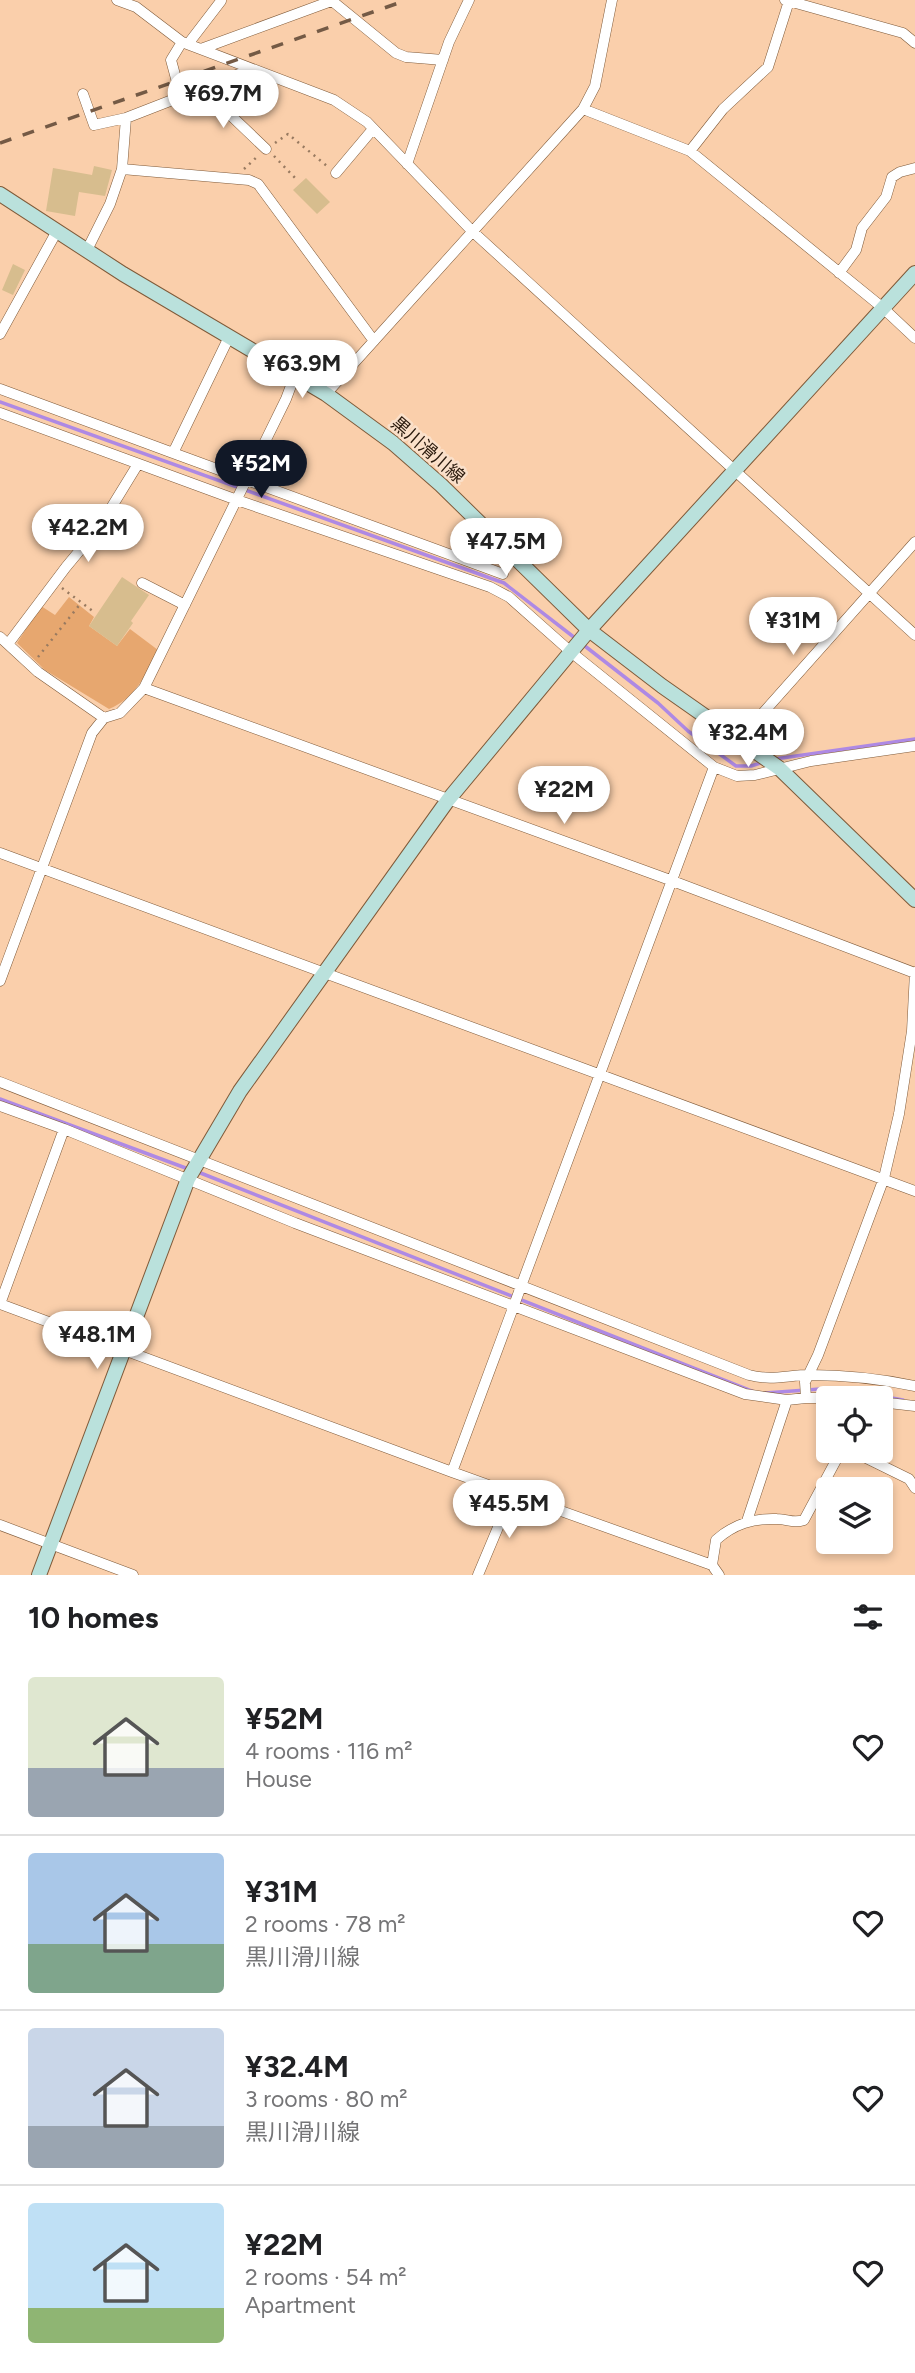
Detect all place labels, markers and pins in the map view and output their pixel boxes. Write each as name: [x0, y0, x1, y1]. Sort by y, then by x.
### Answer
pin: ¥69.7M: [166, 71, 280, 130]
pin: ¥63.9M: [245, 340, 359, 400]
pin: ¥52M: [220, 440, 302, 500]
pin: ¥42.2M: [31, 504, 145, 564]
pin: ¥47.5M: [449, 518, 563, 578]
pin: ¥31M: [752, 598, 834, 657]
pin: ¥32.4M: [691, 710, 805, 769]
pin: ¥22M: [523, 766, 605, 826]
pin: ¥48.1M: [40, 1312, 154, 1371]
pin: ¥45.5M: [452, 1480, 566, 1540]

